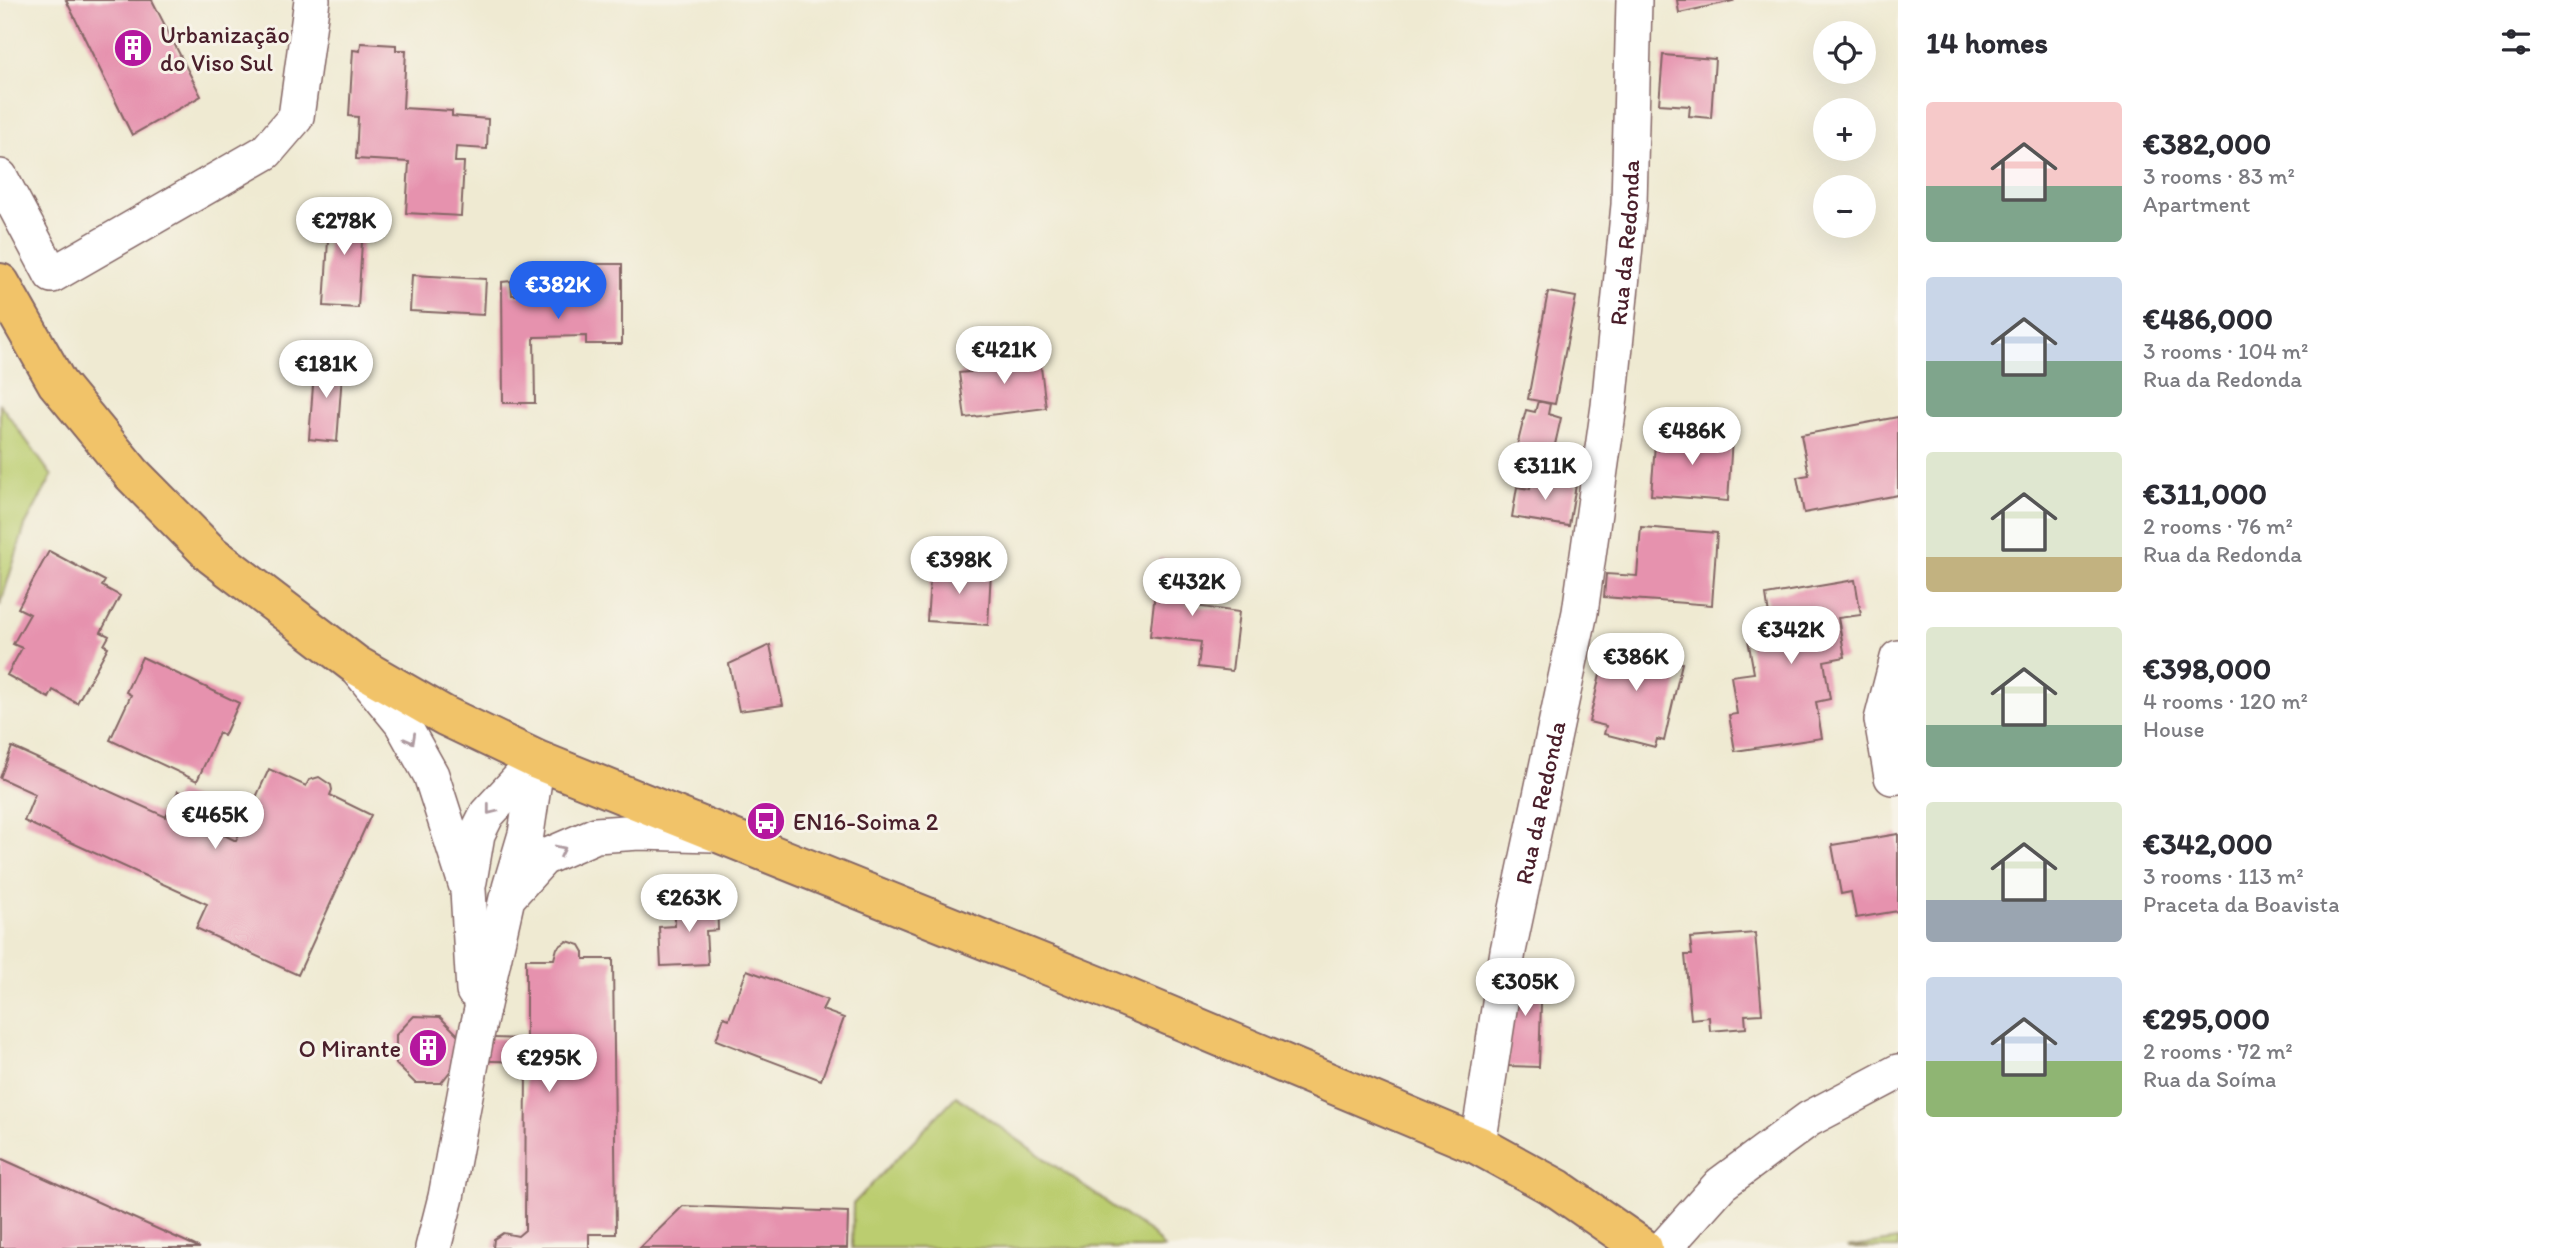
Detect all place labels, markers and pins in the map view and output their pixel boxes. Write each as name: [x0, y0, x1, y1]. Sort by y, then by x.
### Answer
place label: Urbanização do Viso Sul: [160, 20, 290, 77]
building icon: Urbanização do Viso Sul: [112, 27, 154, 69]
pin: €278K: [295, 198, 393, 257]
pin: €382K: [509, 262, 607, 321]
pin: €421K: [955, 326, 1053, 386]
pin: €181K: [277, 340, 375, 400]
pin: €486K: [1643, 407, 1741, 467]
pin: €311K: [1496, 442, 1594, 502]
pin: €398K: [910, 536, 1008, 596]
pin: €432K: [1143, 558, 1241, 618]
pin: €342K: [1742, 606, 1840, 666]
pin: €386K: [1587, 634, 1685, 693]
pin: €465K: [166, 792, 264, 851]
bus stop icon: EN16-Soima 2: [745, 800, 787, 842]
place label: EN16-Soima 2: [793, 807, 939, 836]
pin: €263K: [640, 874, 738, 934]
pin: €305K: [1476, 958, 1574, 1018]
building icon: O Mirante: [407, 1027, 449, 1069]
place label: O Mirante: [298, 1034, 401, 1063]
pin: €295K: [500, 1034, 598, 1094]

